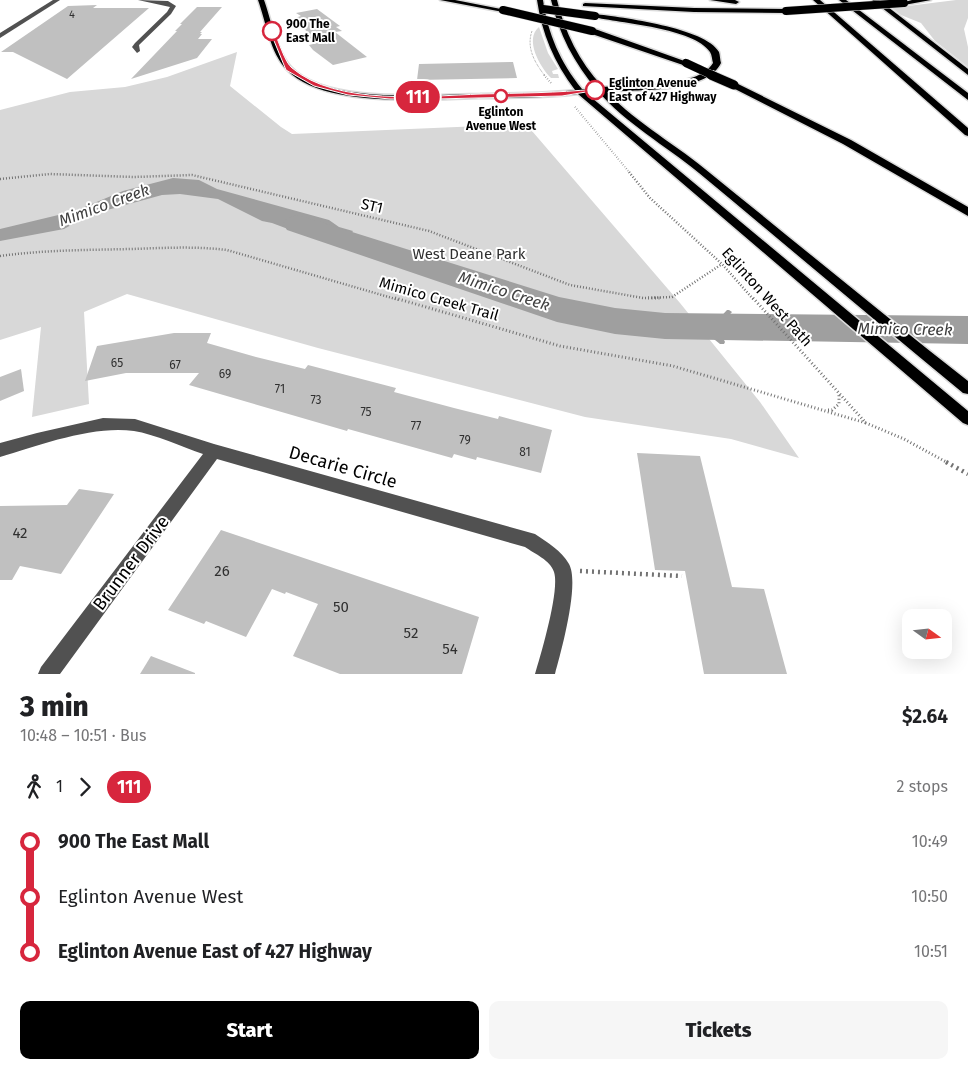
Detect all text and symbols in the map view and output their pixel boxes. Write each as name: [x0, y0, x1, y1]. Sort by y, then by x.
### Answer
house number: 4: [69, 8, 75, 21]
place label: 900 The East Mall: [286, 17, 335, 45]
marker: 900 The East Mall: [262, 21, 282, 41]
place label: Eglinton Avenue East of 427 Highway: [609, 76, 717, 104]
marker: Eglinton Avenue East of 427 Highway: [585, 80, 605, 100]
line badge: 111: [389, 81, 447, 113]
text: 111: [406, 86, 430, 108]
marker: Eglinton Avenue West: [494, 89, 508, 103]
place label: Eglinton Avenue West: [465, 105, 536, 133]
water label: Mimico Creek: [56, 180, 152, 230]
street label: ST1: [359, 195, 385, 217]
street label: Eglinton West Path: [718, 244, 816, 350]
park label: West Deane Park: [412, 245, 526, 263]
water label: Mimico Creek: [456, 267, 552, 315]
street label: Mimico Creek Trail: [377, 273, 501, 325]
water label: Mimico Creek: [857, 319, 953, 339]
house number: 65: [111, 356, 123, 370]
house number: 67: [169, 358, 181, 372]
house number: 69: [219, 367, 231, 381]
house number: 71: [275, 382, 285, 396]
house number: 73: [310, 393, 322, 407]
house number: 75: [360, 405, 372, 419]
house number: 77: [411, 419, 421, 433]
house number: 79: [459, 433, 471, 447]
street label: Decarie Circle: [286, 441, 400, 493]
house number: 81: [519, 445, 531, 459]
street label: Brunner Drive: [88, 511, 174, 615]
house number: 42: [12, 524, 28, 542]
house number: 26: [214, 562, 230, 580]
house number: 50: [333, 598, 349, 616]
north arrow: [902, 609, 952, 659]
map controls: [902, 609, 952, 659]
house number: 52: [404, 624, 418, 642]
house number: 54: [442, 640, 458, 658]
text: 3 min: [20, 690, 89, 723]
text: $2.64: [902, 705, 948, 728]
text: 10:48 – 10:51 · Bus: [20, 726, 146, 745]
icon: walk: [20, 773, 48, 801]
icon: forward: [71, 773, 99, 801]
text: 111: [117, 776, 141, 798]
text: 1: [56, 777, 63, 796]
text: 2 stops: [897, 777, 948, 796]
text: 900 The East Mall: [58, 830, 209, 853]
text: 10:49: [912, 832, 948, 851]
text: Eglinton Avenue West: [58, 885, 243, 908]
text: 10:50: [911, 887, 948, 906]
text: Eglinton Avenue East of 427 Highway: [58, 940, 372, 963]
text: 10:51: [914, 942, 948, 961]
button: Start: [20, 1001, 479, 1059]
button: Tickets: [489, 1001, 948, 1059]

